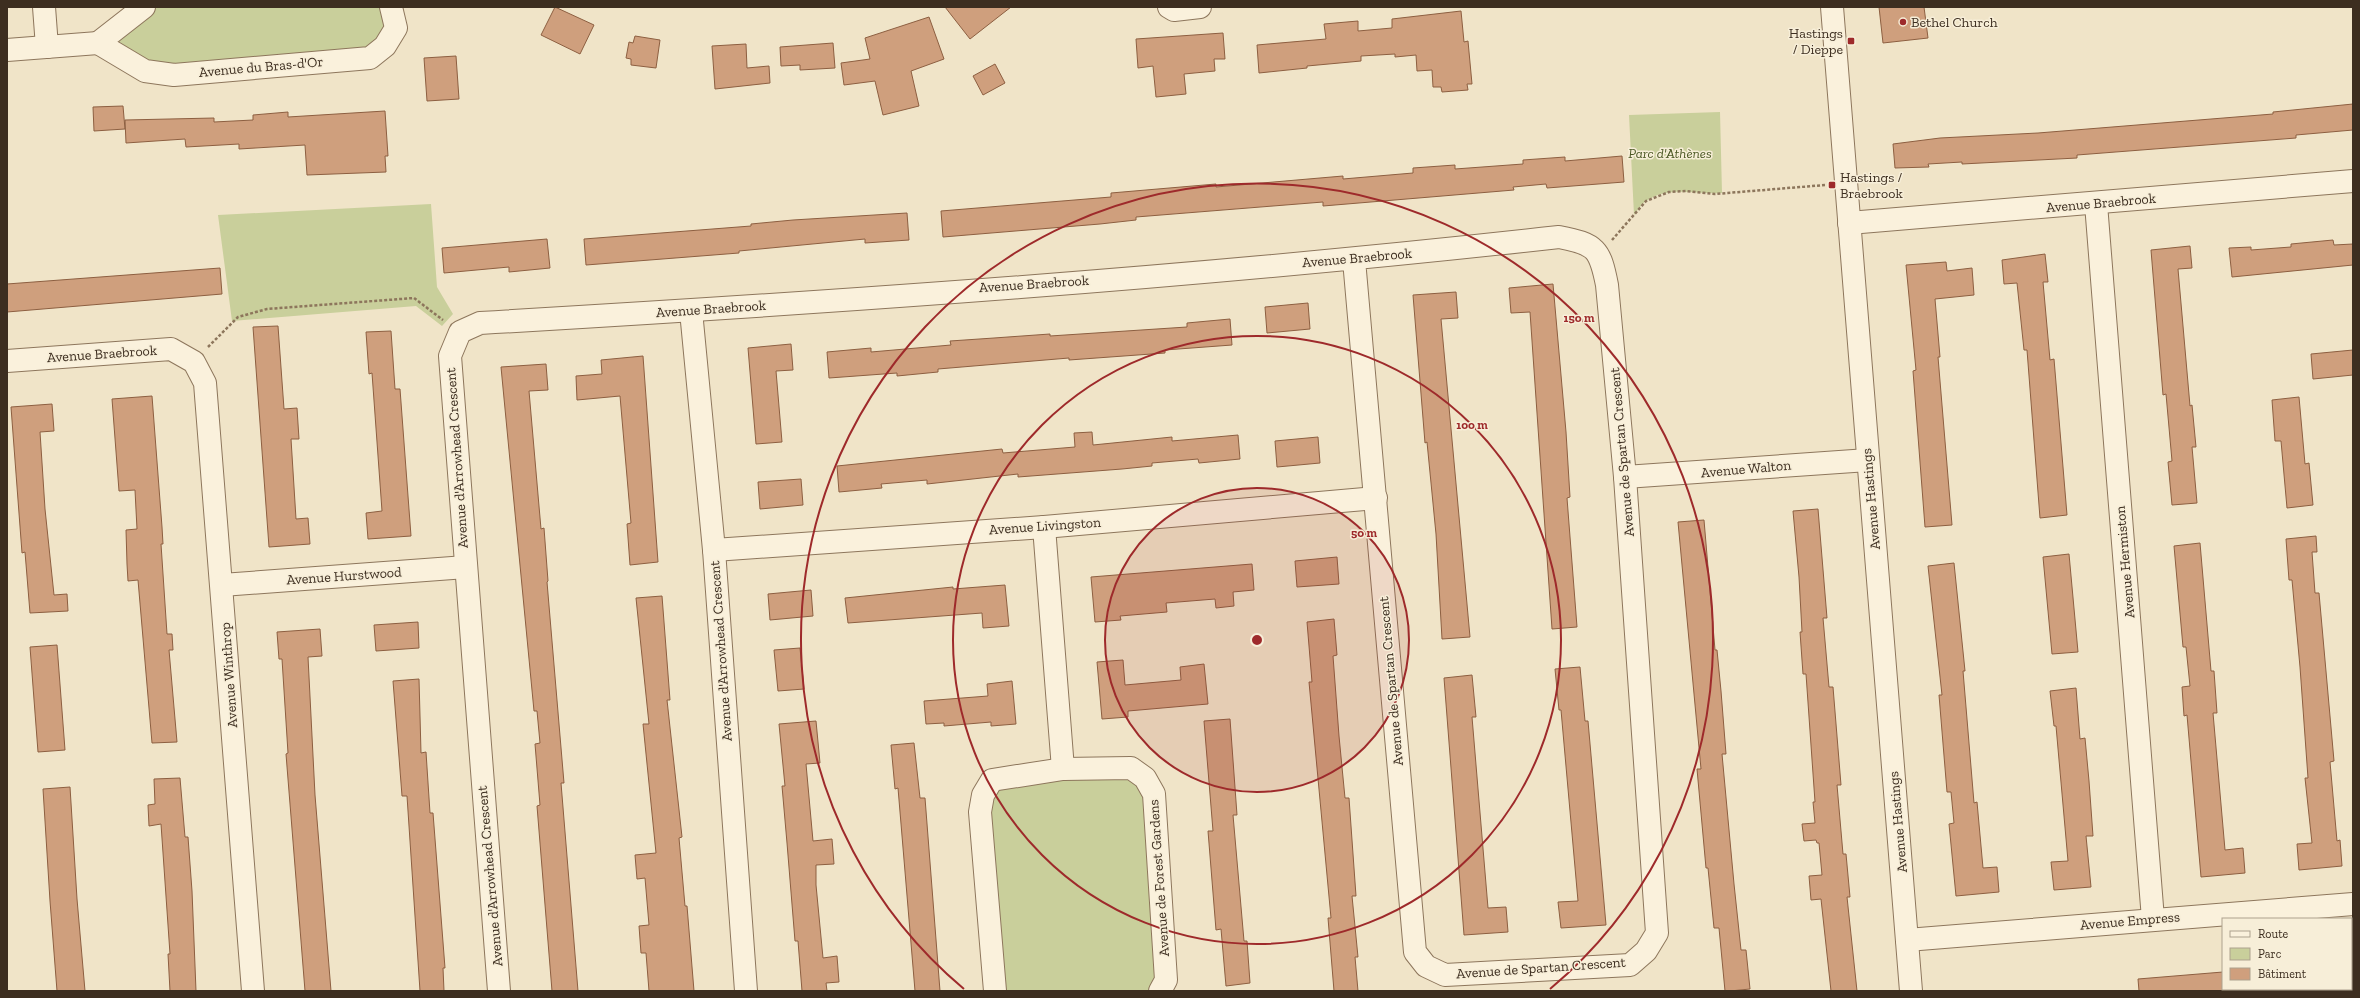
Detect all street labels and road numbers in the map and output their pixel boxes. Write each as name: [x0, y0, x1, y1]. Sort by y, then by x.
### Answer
street label: Avenue du Bras-d'Or: [198, 53, 324, 81]
street label: Avenue Braebrook: [2045, 190, 2157, 216]
street label: Avenue Braebrook: [1301, 245, 1413, 271]
street label: Avenue Braebrook: [978, 272, 1090, 296]
street label: Avenue Braebrook: [655, 297, 767, 321]
street label: Avenue Braebrook: [46, 342, 158, 366]
street label: Avenue d'Arrowhead Crescent: [442, 366, 472, 549]
street label: Avenue de Spartan Crescent: [1606, 366, 1638, 537]
street label: Avenue Hastings: [1858, 448, 1884, 550]
street label: Avenue Walton: [1700, 457, 1792, 481]
street label: Avenue Hermiston: [2112, 505, 2138, 619]
street label: Avenue Livingston: [988, 514, 1102, 538]
street label: Avenue d'Arrowhead Crescent: [706, 559, 736, 742]
street label: Avenue Hurstwood: [286, 563, 403, 589]
street label: Avenue de Spartan Crescent: [1375, 595, 1407, 766]
street label: Avenue Winthrop: [217, 621, 241, 728]
street label: Avenue Hastings: [1885, 771, 1911, 873]
street label: Avenue d'Arrowhead Crescent: [474, 784, 506, 967]
street label: Avenue de Forest Gardens: [1145, 799, 1173, 957]
street label: Avenue Empress: [2079, 908, 2181, 934]
street label: Avenue de Spartan Crescent: [1456, 954, 1627, 982]

